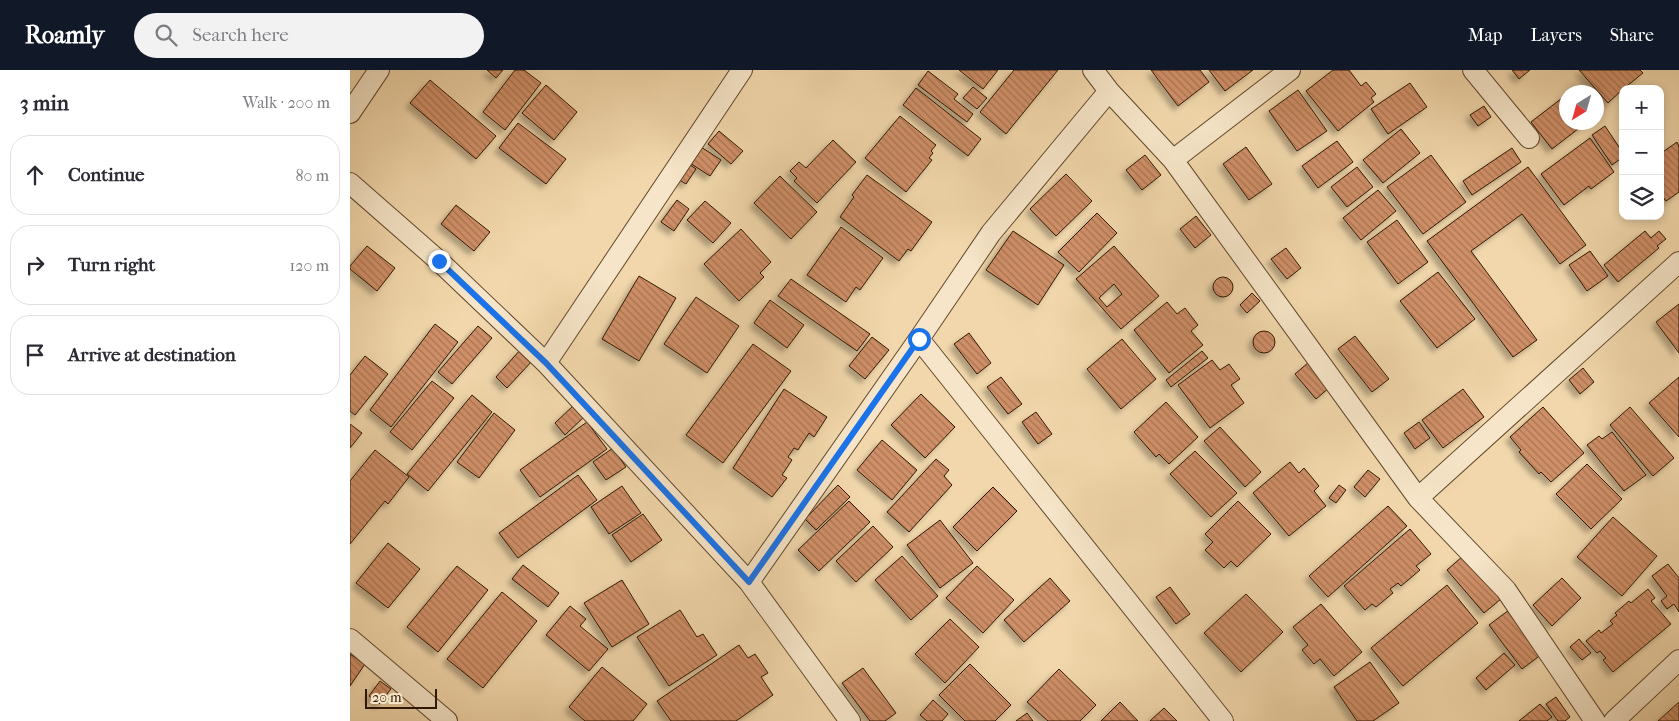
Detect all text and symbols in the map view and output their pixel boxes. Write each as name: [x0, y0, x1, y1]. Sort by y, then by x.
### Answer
search box: [134, 13, 484, 58]
text: Roamly: [25, 21, 104, 49]
icon: search: [152, 21, 180, 49]
text: Search here: [192, 24, 289, 46]
text: Map: [1468, 25, 1502, 46]
text: Layers: [1530, 25, 1582, 46]
text: Share: [1610, 25, 1654, 46]
north arrow: [1559, 85, 1604, 130]
map controls: [1619, 85, 1664, 220]
button: +: [1619, 85, 1664, 130]
text: 3 min: [20, 91, 69, 115]
text: Walk · 200 m: [243, 93, 330, 112]
button: −: [1619, 130, 1664, 175]
icon: ahead: [21, 161, 49, 189]
text: Continue: [68, 164, 144, 186]
text: 80 m: [295, 166, 329, 185]
button: layers: [1619, 175, 1664, 220]
route end: [428, 250, 451, 273]
icon: right: [21, 251, 49, 279]
text: Turn right: [68, 254, 155, 276]
text: 120 m: [290, 256, 329, 275]
route start: [908, 328, 931, 351]
icon: arrive: [21, 341, 49, 369]
text: Arrive at destination: [68, 344, 236, 366]
scale bar: [365, 686, 438, 709]
text: 20 m: [372, 689, 402, 706]

